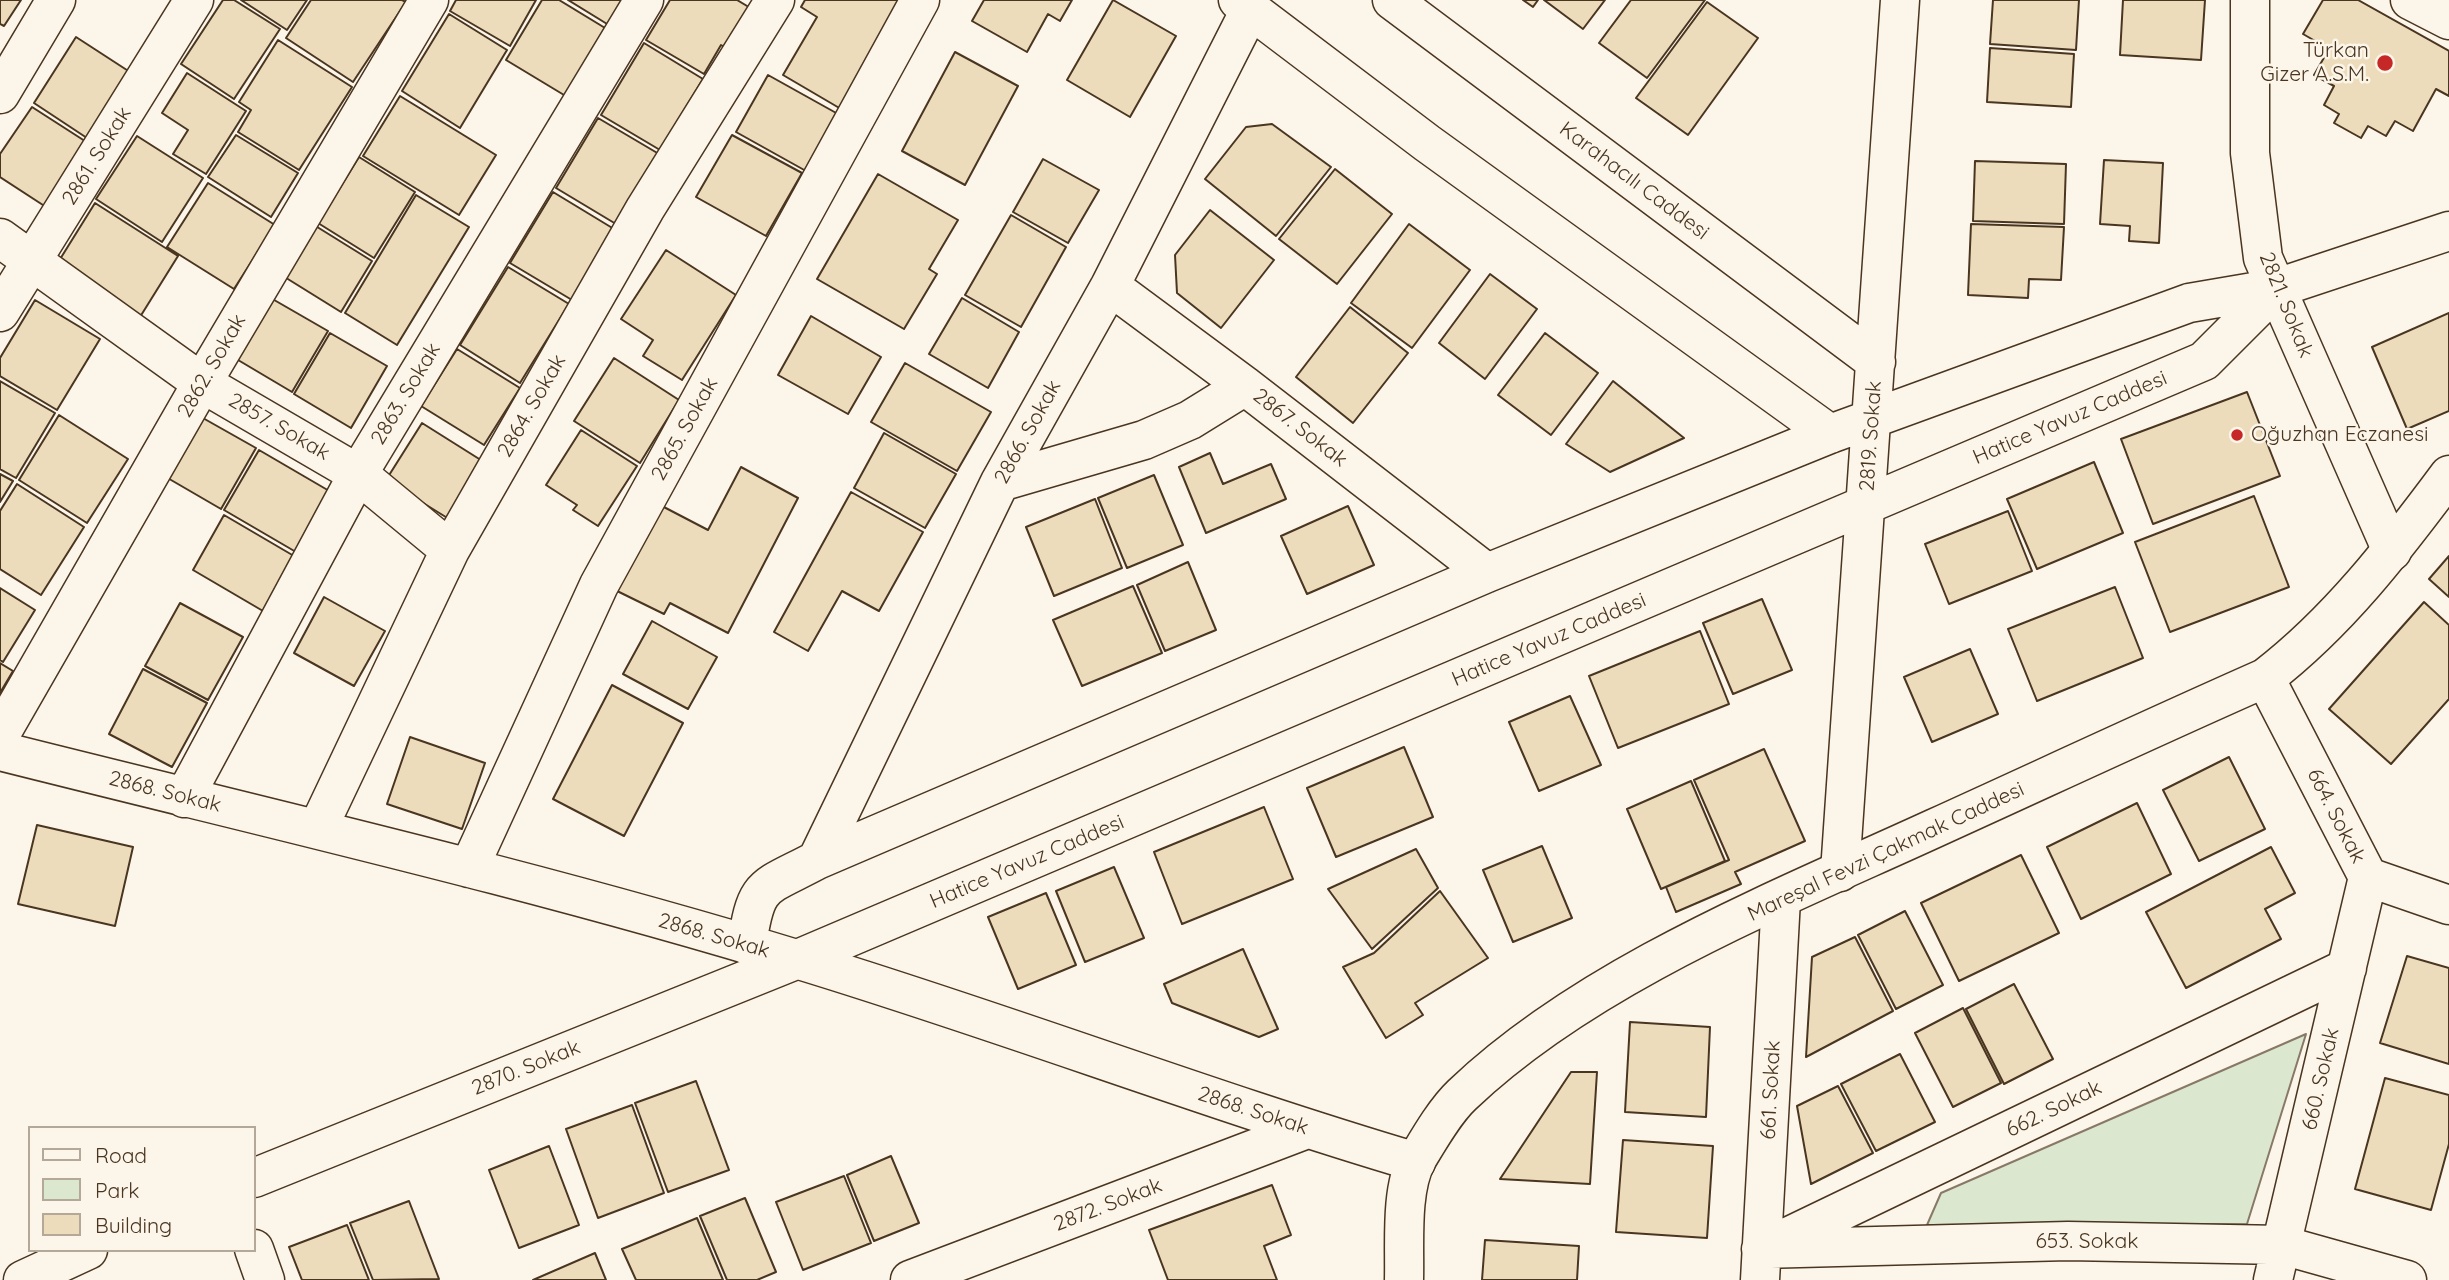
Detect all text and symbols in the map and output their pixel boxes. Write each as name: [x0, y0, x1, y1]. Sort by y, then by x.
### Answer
place label: Türkan Gizer A.S.M.: [2260, 38, 2369, 88]
marker: Türkan Gizer A.S.M.: [2375, 53, 2395, 73]
street label: 2861. Sokak: [57, 102, 137, 210]
street label: Karahacılı Caddesi: [1554, 117, 1714, 245]
street label: 2821. Sokak: [2253, 249, 2319, 361]
street label: 2862. Sokak: [172, 310, 252, 422]
street label: 2863. Sokak: [366, 338, 446, 450]
street label: 2864. Sokak: [492, 350, 572, 462]
street label: Hatice Yavuz Caddesi: [1969, 366, 2171, 470]
street label: 2865. Sokak: [646, 373, 724, 485]
street label: 2866. Sokak: [989, 376, 1067, 488]
street label: 2819. Sokak: [1855, 380, 1887, 492]
street label: 2867. Sokak: [1248, 383, 1352, 473]
street label: 2857. Sokak: [224, 388, 334, 466]
place label: Oğuzhan Eczanesi: [2251, 422, 2429, 448]
marker: Oğuzhan Eczanesi: [2229, 427, 2245, 443]
street label: Hatice Yavuz Caddesi: [1448, 588, 1650, 692]
street label: 664. Sokak: [2301, 764, 2371, 868]
street label: 2868. Sokak: [106, 766, 224, 818]
street label: Mareşal Fevzi Çakmak Caddesi: [1744, 777, 2028, 927]
street label: Hatice Yavuz Caddesi: [926, 810, 1128, 914]
street label: 2868. Sokak: [655, 908, 773, 964]
street label: 660. Sokak: [2297, 1025, 2345, 1133]
street label: 2870. Sokak: [468, 1035, 584, 1101]
street label: 661. Sokak: [1756, 1040, 1786, 1140]
street label: 662. Sokak: [2002, 1075, 2106, 1143]
street label: 2868. Sokak: [1195, 1081, 1311, 1141]
legend: [28, 1126, 256, 1252]
text: Road: [95, 1142, 147, 1168]
street label: 2872. Sokak: [1050, 1173, 1166, 1237]
text: Park: [95, 1177, 139, 1203]
text: Building: [95, 1212, 172, 1238]
street label: 653. Sokak: [2036, 1229, 2138, 1255]

